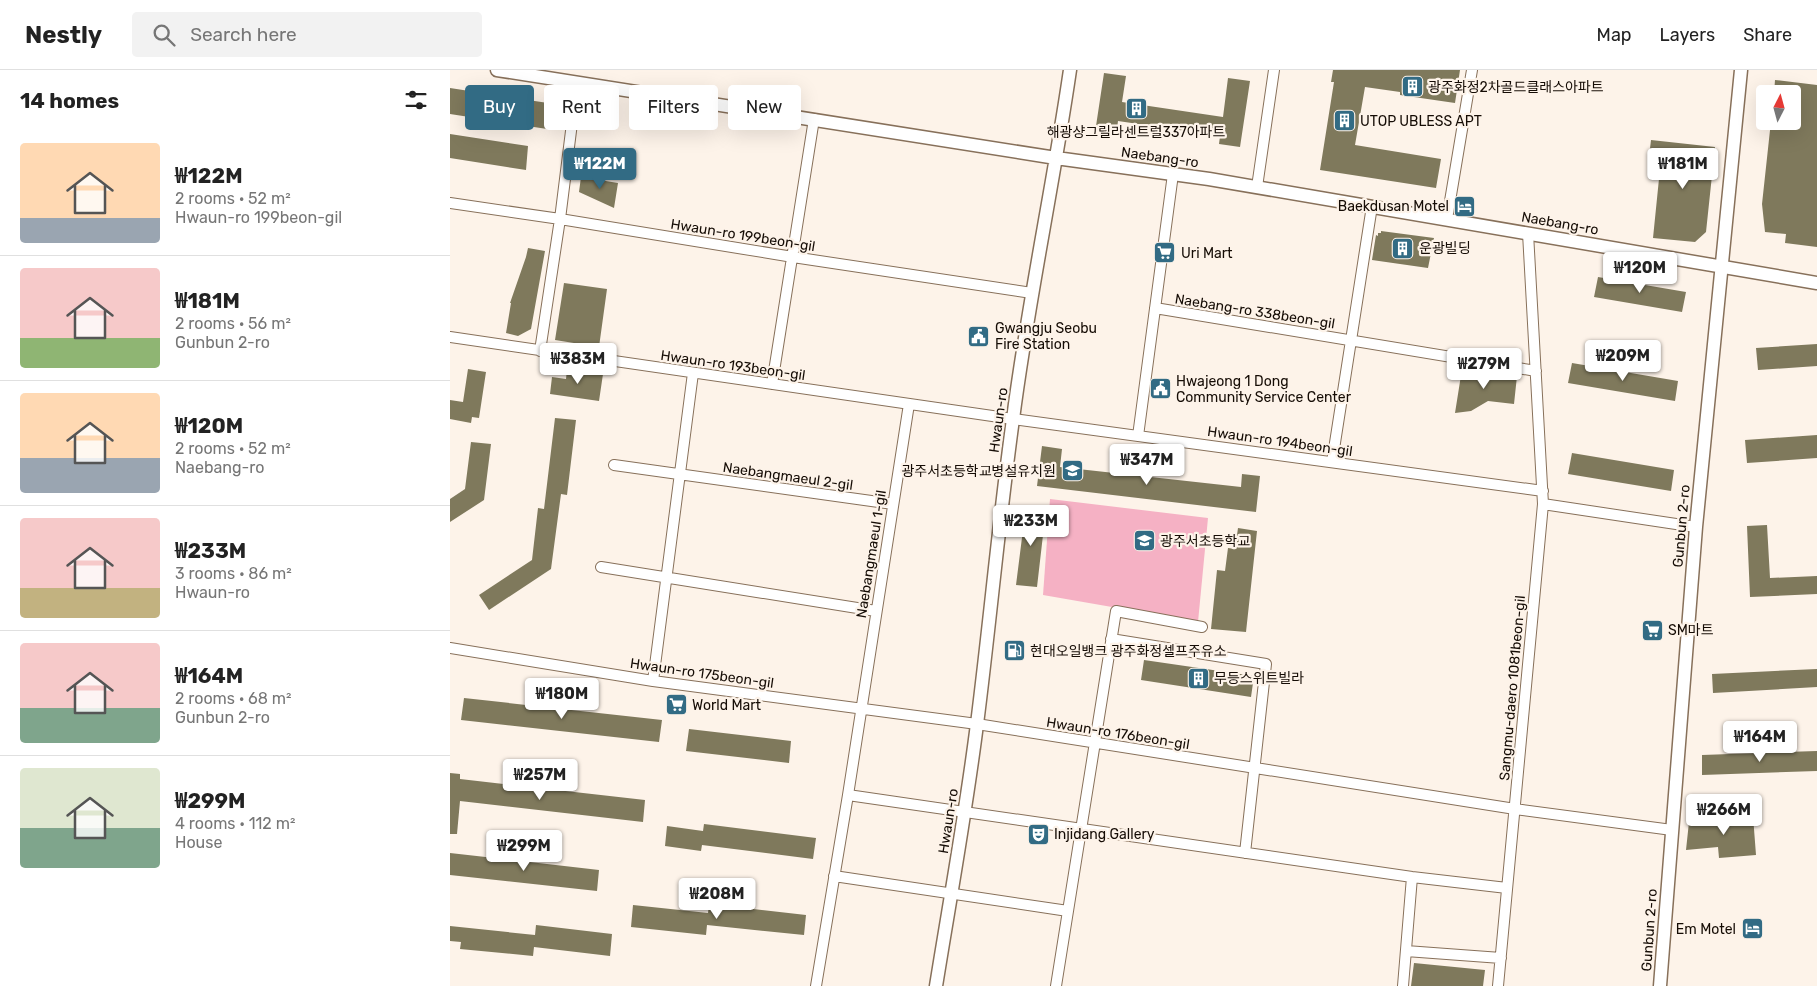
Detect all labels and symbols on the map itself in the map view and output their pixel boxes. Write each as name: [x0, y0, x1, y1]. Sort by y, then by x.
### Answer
building icon: 광주화정2차골드클래스아파트: [1400, 75, 1424, 99]
place label: 광주화정2차골드클래스아파트: [1428, 79, 1604, 96]
north arrow: [1756, 85, 1801, 130]
building icon: 해광샹그릴라센트럴337아파트: [1124, 97, 1148, 121]
building icon: UTOP UBLESS APT: [1332, 109, 1356, 133]
place label: UTOP UBLESS APT: [1360, 113, 1482, 130]
place label: 해광샹그릴라센트럴337아파트: [1047, 124, 1225, 141]
street label: Naebang-ro: [1120, 144, 1200, 171]
pin: ₩122M: [565, 148, 635, 190]
pin: ₩181M: [1648, 148, 1718, 190]
hotel icon: Baekdusan Motel: [1453, 194, 1477, 218]
place label: Baekdusan Motel: [1338, 198, 1449, 215]
street label: Naebang-ro: [1520, 208, 1600, 239]
street label: Hwaun-ro 199beon-gil: [669, 216, 816, 255]
building icon: 운광빌딩: [1391, 236, 1415, 260]
place label: 운광빌딩: [1419, 240, 1471, 257]
supermarket icon: Uri Mart: [1153, 241, 1177, 265]
place label: Uri Mart: [1181, 245, 1233, 262]
pin: ₩120M: [1605, 252, 1675, 294]
street label: Naebang-ro 338beon-gil: [1174, 290, 1336, 333]
place label: Gwangju Seobu Fire Station: [995, 320, 1097, 353]
public building icon: Gwangju Seobu Fire Station: [967, 324, 991, 348]
pin: ₩209M: [1588, 340, 1658, 382]
pin: ₩383M: [543, 342, 613, 385]
street label: Hwaun-ro 193beon-gil: [659, 347, 806, 384]
pin: ₩279M: [1449, 348, 1519, 390]
place label: Hwajeong 1 Dong Community Service Center: [1176, 373, 1352, 406]
public building icon: Hwajeong 1 Dong Community Service Center: [1148, 377, 1172, 401]
street label: Hwaun-ro: [986, 386, 1011, 454]
street label: Hwaun-ro 194beon-gil: [1206, 423, 1354, 460]
pin: ₩347M: [1112, 444, 1182, 486]
street label: Naebangmaeul 2-gil: [722, 459, 854, 494]
school or university icon: 광주서초등학교병설유치원: [1060, 459, 1084, 483]
place label: 광주서초등학교병설유치원: [901, 463, 1056, 480]
street label: Gunbun 2-ro: [1669, 484, 1694, 568]
street label: Naebangmaeul 1-gil: [853, 489, 890, 619]
pin: ₩233M: [996, 504, 1066, 547]
school or university icon: 광주서초등학교: [1132, 529, 1156, 553]
place label: 광주서초등학교: [1160, 533, 1250, 550]
street label: Sangmu-daero 1081beon-gil: [1496, 595, 1529, 781]
supermarket icon: SM마트: [1640, 618, 1664, 642]
place label: SM마트: [1668, 622, 1714, 639]
fuel station icon: 현대오일뱅크 광주화정셀프주유소: [1002, 639, 1026, 663]
place label: 현대오일뱅크 광주화정셀프주유소: [1030, 643, 1227, 660]
street label: Hwaun-ro 175beon-gil: [629, 655, 775, 692]
building icon: 무등스위트빌라: [1186, 666, 1210, 690]
place label: 무등스위트빌라: [1214, 670, 1304, 687]
pin: ₩180M: [527, 678, 597, 720]
supermarket icon: World Mart: [664, 693, 688, 717]
place label: World Mart: [692, 697, 762, 714]
street label: Hwaun-ro 176beon-gil: [1045, 714, 1191, 753]
pin: ₩164M: [1725, 720, 1795, 763]
pin: ₩257M: [505, 758, 575, 801]
street label: Hwaun-ro: [935, 787, 962, 855]
pin: ₩266M: [1689, 794, 1759, 836]
theatre icon: Injidang Gallery: [1026, 822, 1050, 846]
place label: Injidang Gallery: [1054, 826, 1155, 843]
pin: ₩299M: [489, 830, 559, 872]
pin: ₩208M: [682, 878, 752, 920]
street label: Gunbun 2-ro: [1638, 888, 1661, 972]
hotel icon: Em Motel: [1740, 917, 1764, 941]
place label: Em Motel: [1676, 921, 1736, 938]

